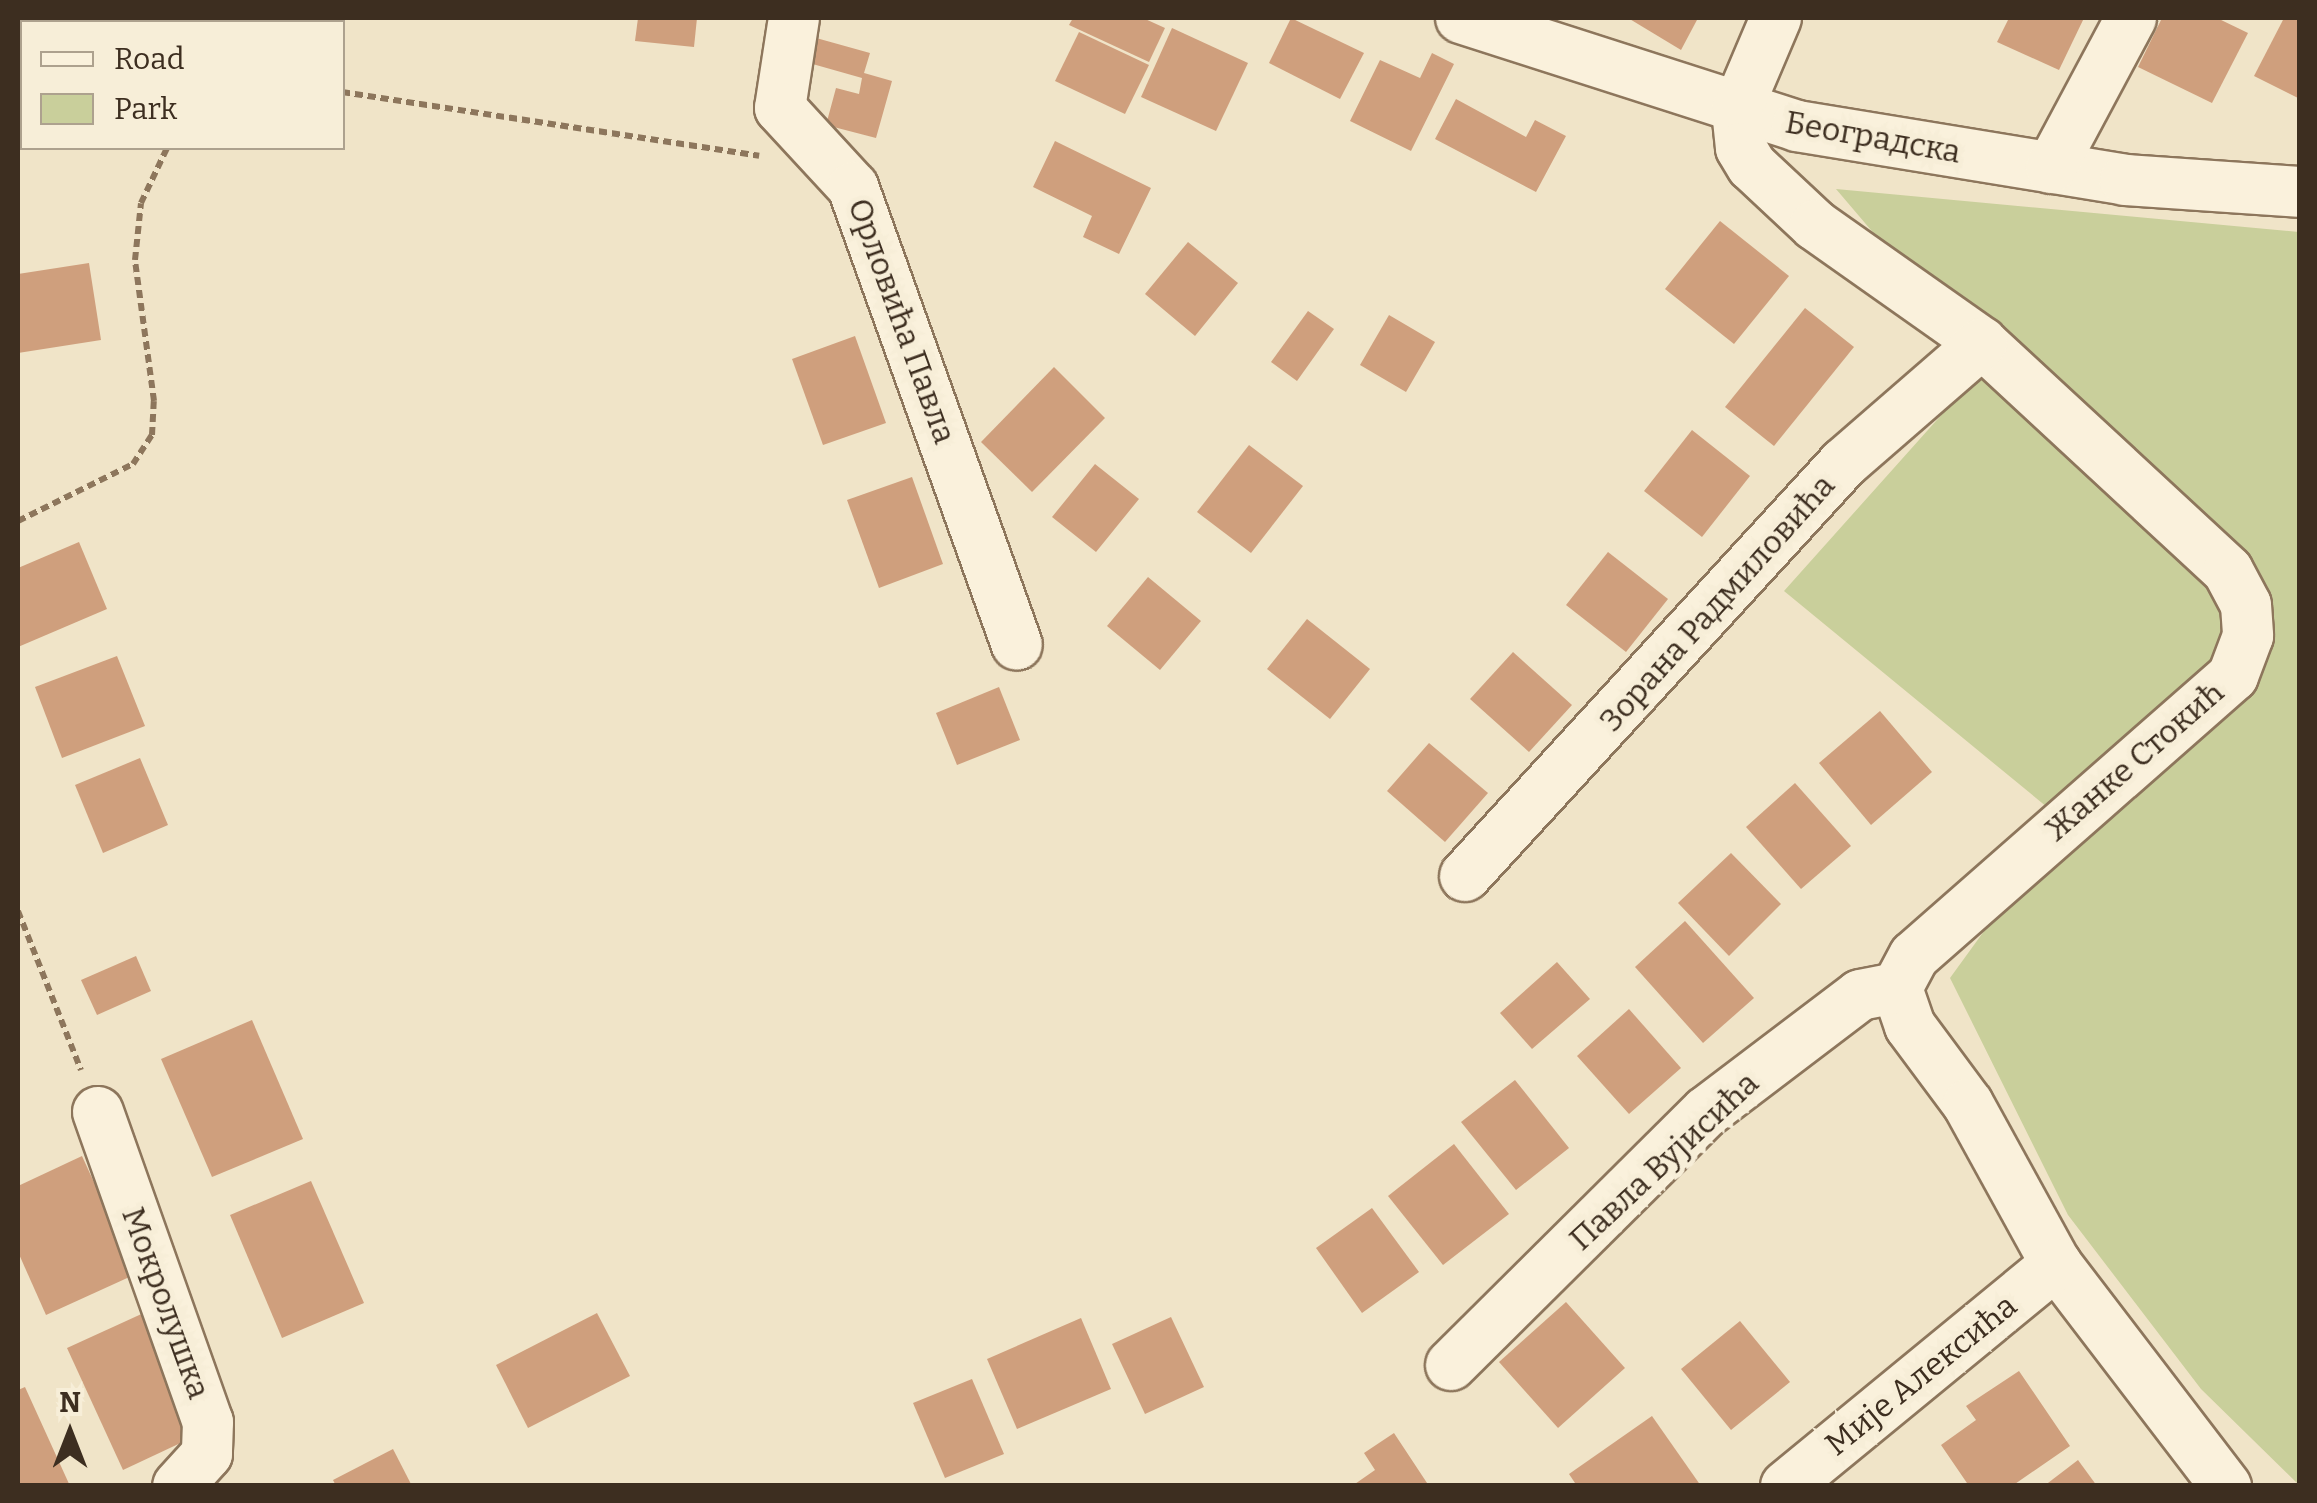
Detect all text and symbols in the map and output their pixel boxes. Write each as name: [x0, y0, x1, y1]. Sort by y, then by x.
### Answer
legend: [20, 20, 345, 150]
text: Road: [114, 41, 185, 77]
text: Park: [114, 91, 177, 127]
street label: Београдска: [1782, 103, 1964, 171]
street label: Орловића Павла: [840, 193, 964, 449]
street label: Зорана Радмиловића: [1592, 467, 1842, 739]
street label: Жанке Стокић: [2037, 673, 2231, 849]
street label: Павла Вујисића: [1562, 1064, 1766, 1258]
street label: Мокролушка: [114, 1202, 218, 1404]
street label: Мије Алексића: [1818, 1286, 2024, 1464]
north arrow: [20, 1383, 120, 1483]
text: N: [59, 1386, 81, 1419]

